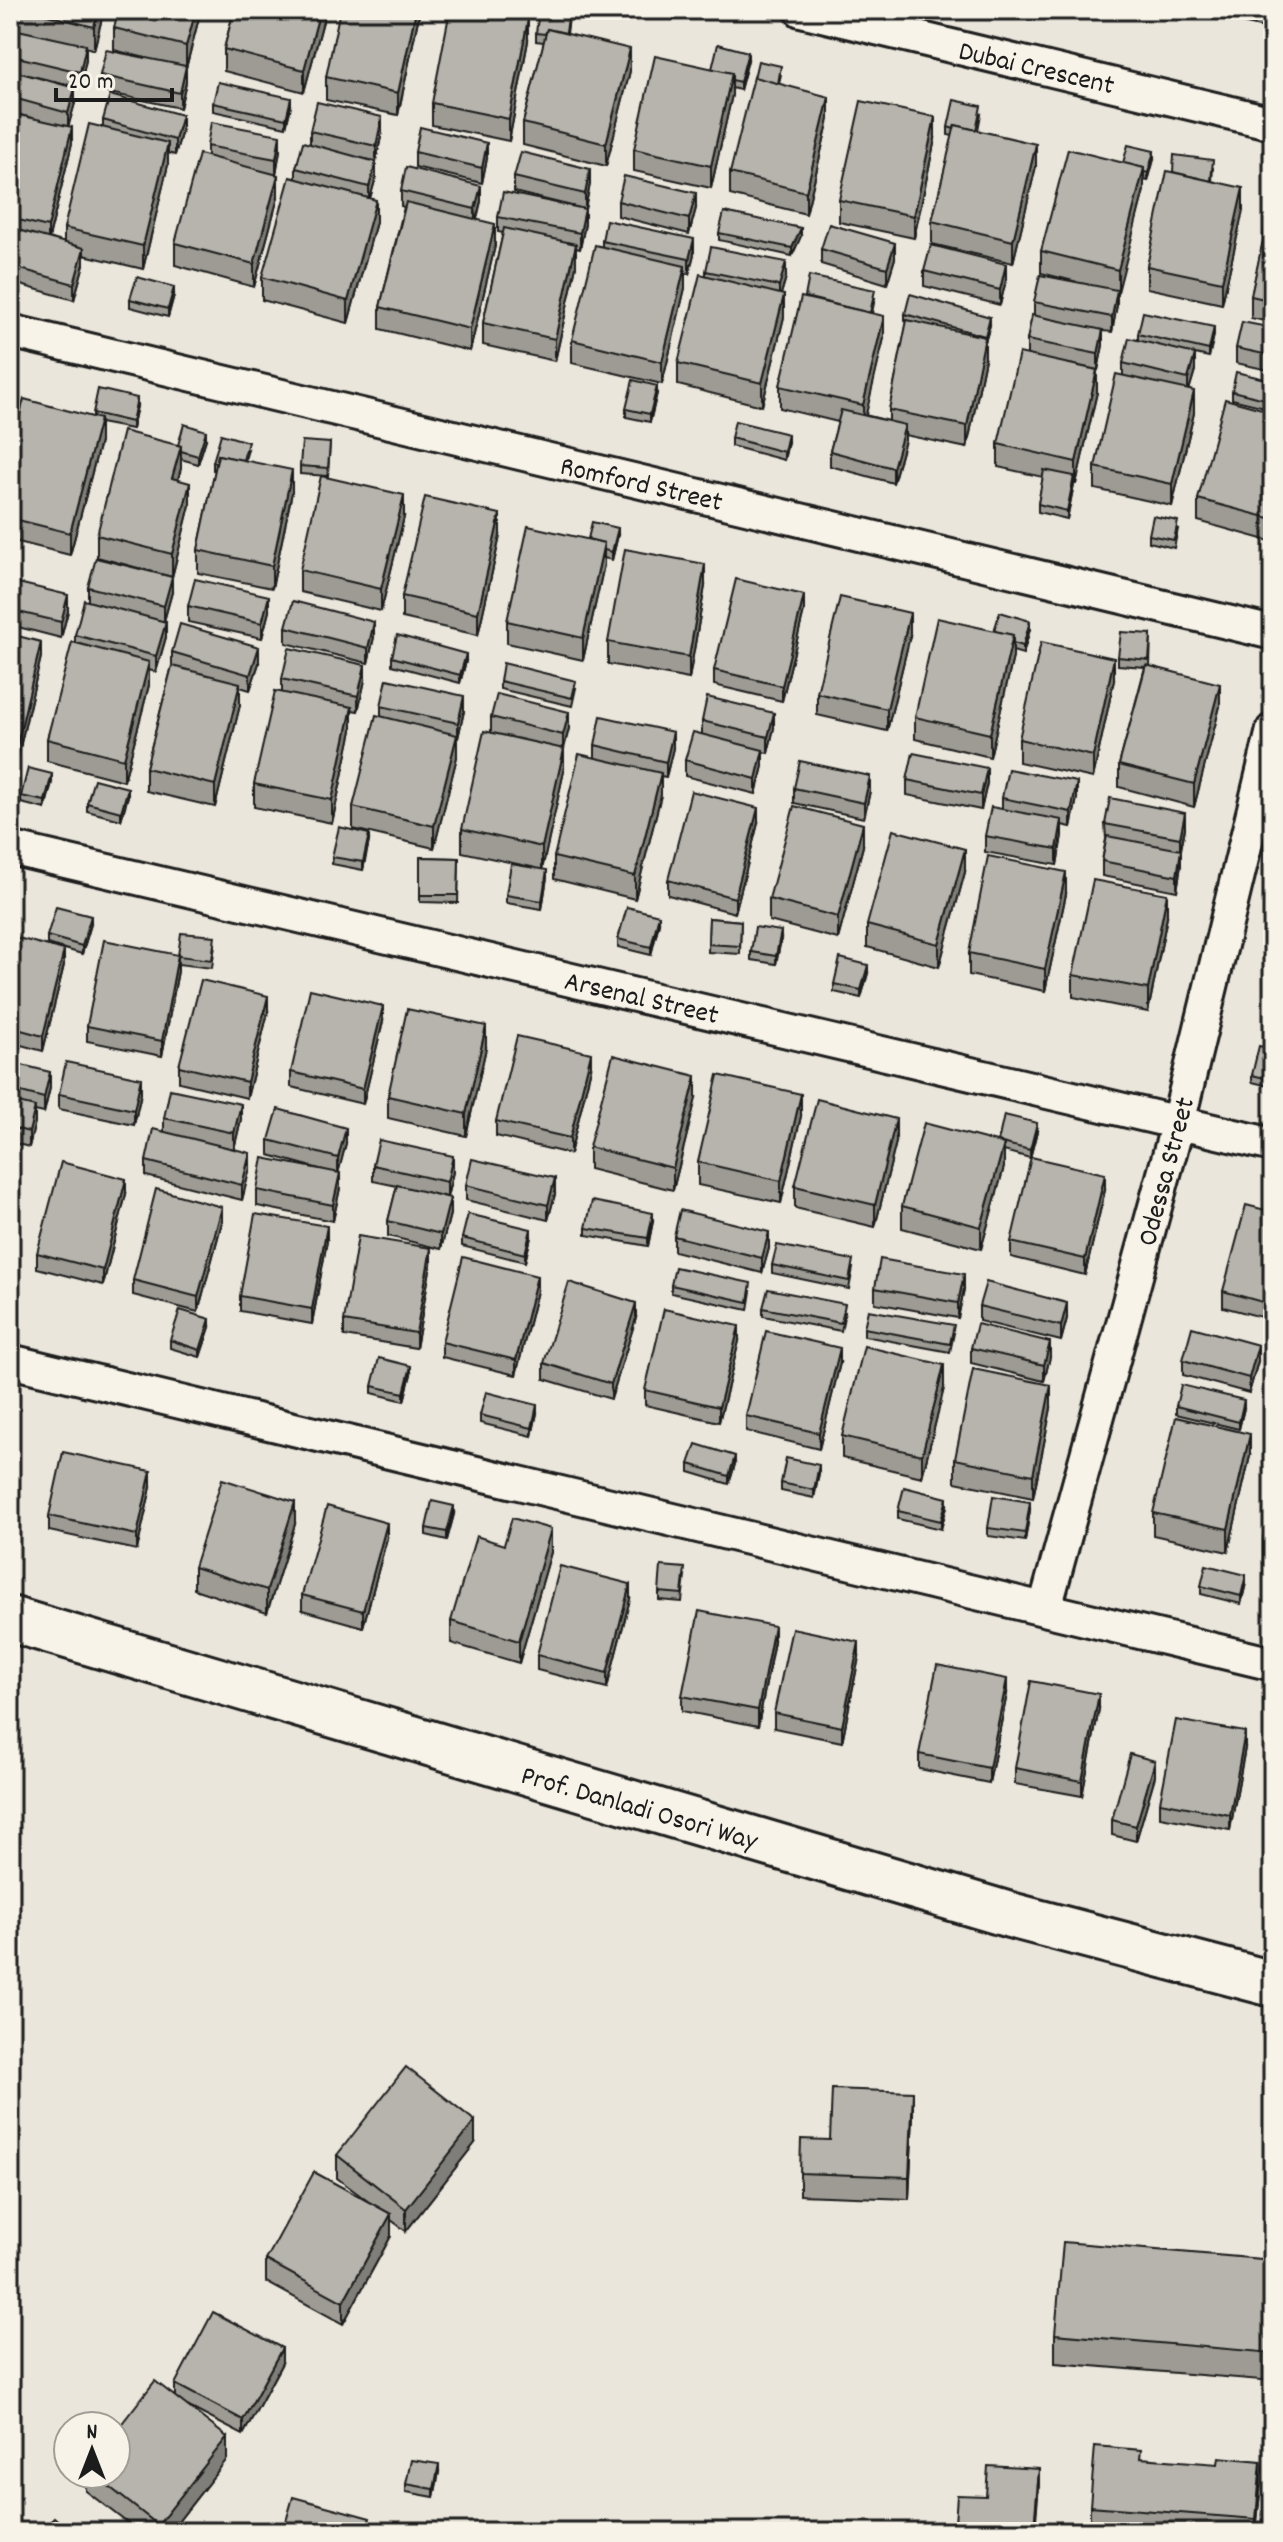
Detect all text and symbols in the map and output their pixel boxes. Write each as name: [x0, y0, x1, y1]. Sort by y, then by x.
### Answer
street label: Dubai Crescent: [954, 34, 1118, 108]
scale bar: [56, 52, 172, 102]
text: 20 m: [68, 66, 114, 100]
street label: Romford Street: [556, 449, 726, 525]
street label: Arsenal Street: [560, 964, 722, 1038]
street label: Odessa Street: [1130, 1093, 1208, 1251]
street label: Prof. Danladi Osori Way: [516, 1758, 762, 1864]
north arrow: [52, 2410, 132, 2490]
text: N: [87, 2418, 98, 2449]

